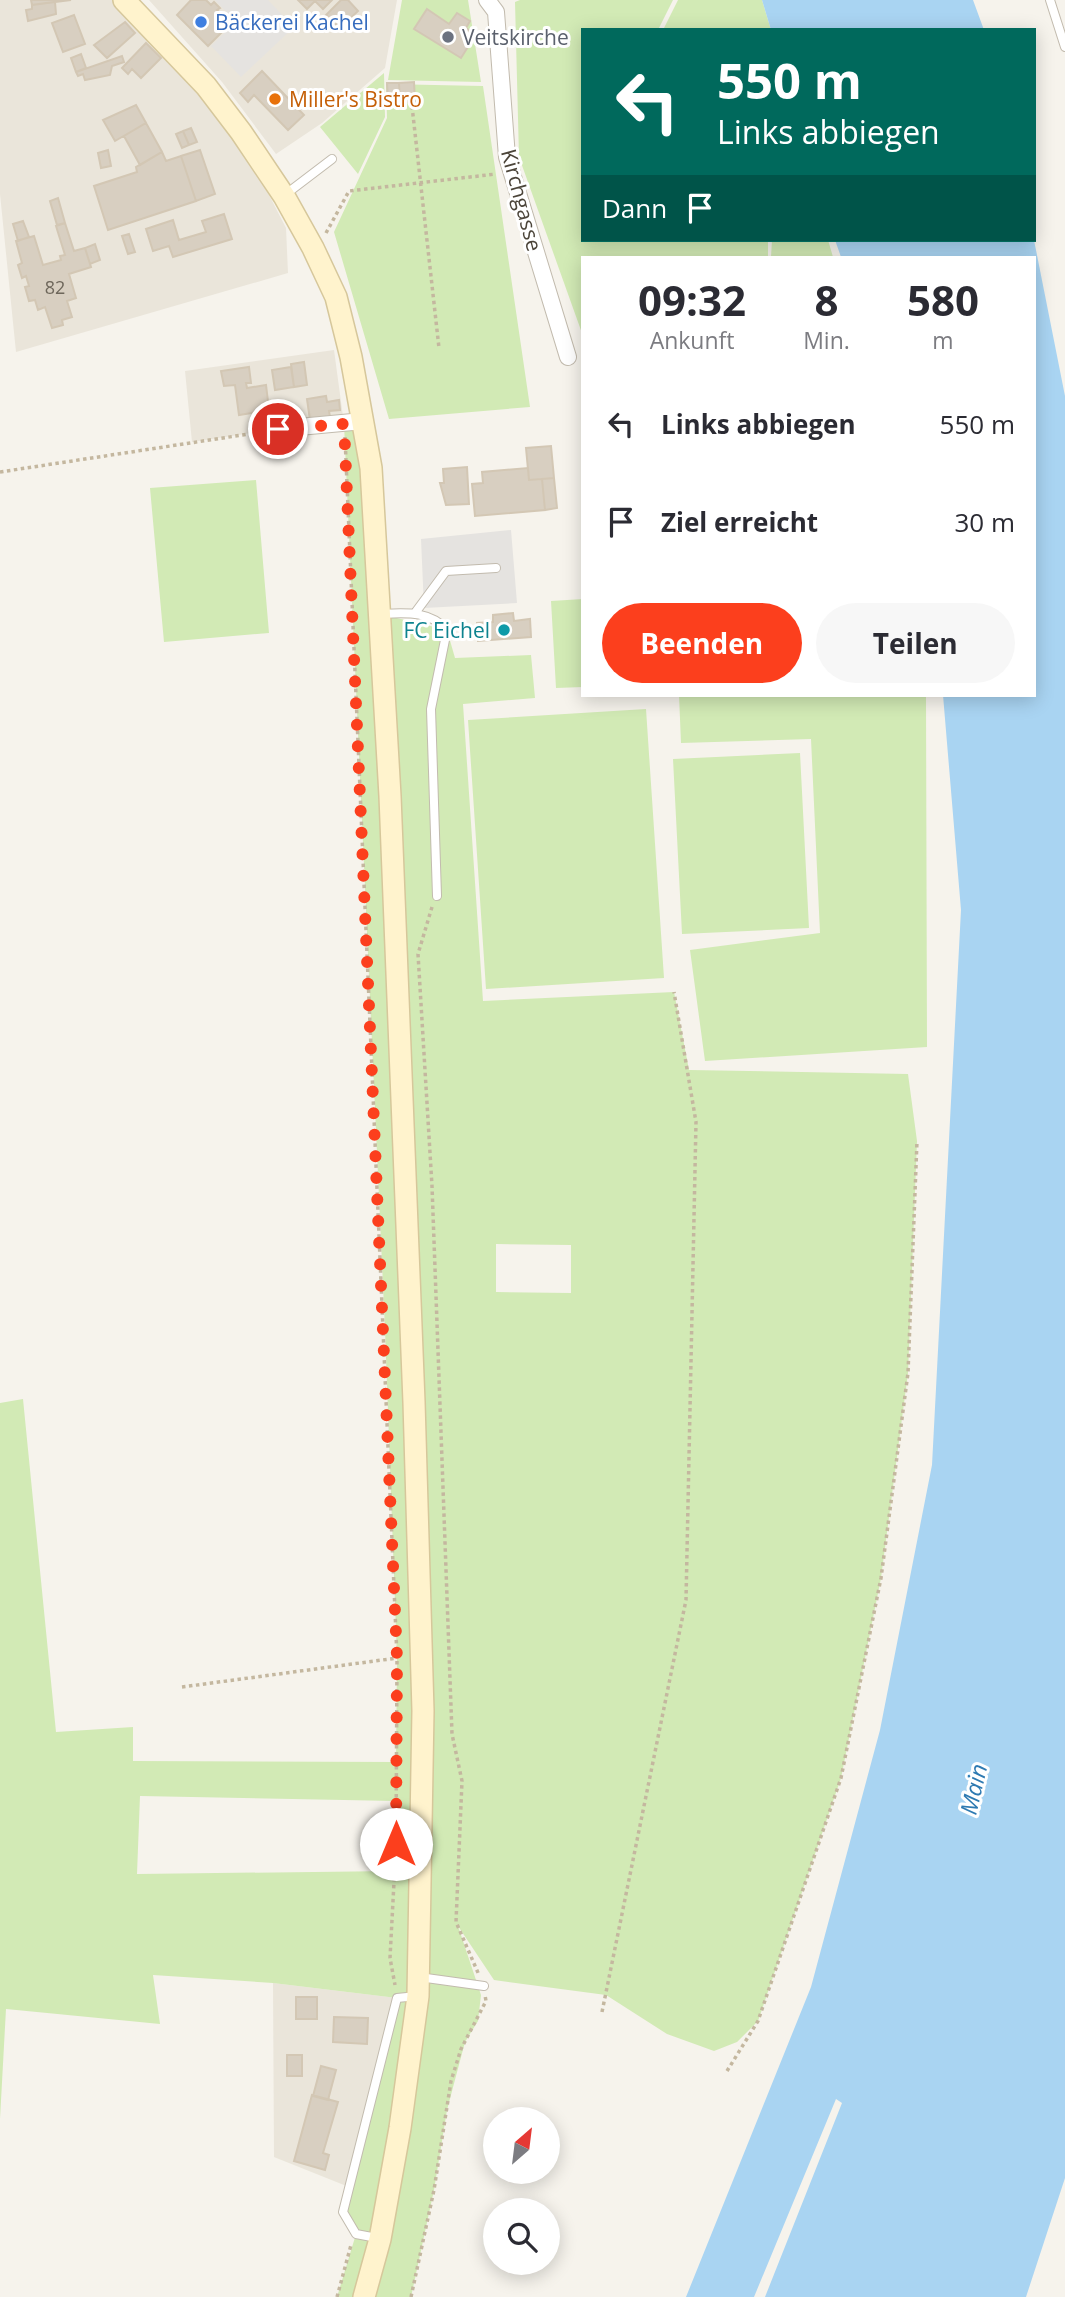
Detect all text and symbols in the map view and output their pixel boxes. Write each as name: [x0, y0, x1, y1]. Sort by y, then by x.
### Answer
place label: Bäckerei Kachel: [215, 8, 369, 36]
marker: Bäckerei Kachel: [193, 14, 209, 30]
place label: Veitskirche: [462, 23, 569, 51]
marker: Veitskirche: [440, 29, 456, 45]
text: 550 m: [717, 47, 862, 113]
icon: left: [602, 56, 693, 147]
place label: Miller's Bistro: [289, 85, 422, 113]
marker: Miller's Bistro: [267, 91, 283, 107]
text: Links abbiegen: [717, 110, 940, 153]
street label: Kirchgasse: [495, 146, 549, 254]
icon: arrive: [681, 189, 719, 227]
text: Dann: [602, 190, 667, 226]
text: 09:32: [638, 271, 746, 328]
text: 8: [814, 271, 839, 328]
text: 580: [907, 271, 979, 328]
house number: 82: [45, 275, 65, 299]
text: Ankunft: [650, 324, 735, 356]
text: Min.: [803, 324, 850, 356]
text: m: [932, 324, 954, 356]
pin: [248, 399, 308, 459]
icon: left: [602, 405, 640, 443]
text: Links abbiegen: [661, 406, 856, 442]
text: 550 m: [940, 406, 1015, 442]
icon: arrive: [259, 410, 297, 448]
icon: arrive: [602, 503, 640, 541]
text: Ziel erreicht: [661, 504, 818, 540]
text: 30 m: [954, 504, 1015, 540]
button: Beenden: [602, 603, 802, 683]
button: Teilen: [816, 603, 1015, 683]
place label: FC Eichel: [403, 616, 490, 644]
marker: FC Eichel: [496, 622, 512, 638]
water label: Main: [952, 1760, 994, 1818]
position arrow: [359, 1807, 433, 1881]
north arrow: [483, 2107, 560, 2184]
map controls: [483, 2107, 560, 2275]
button: search: [483, 2198, 560, 2275]

